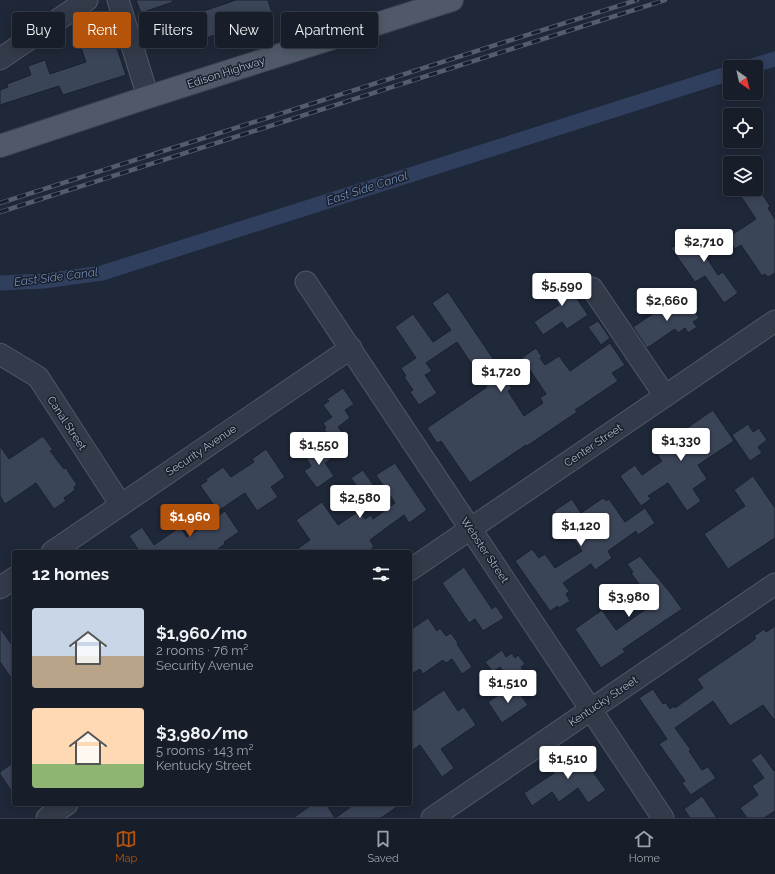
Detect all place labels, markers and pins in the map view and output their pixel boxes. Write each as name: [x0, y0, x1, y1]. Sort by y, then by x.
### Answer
pin: $2,710: [671, 229, 737, 263]
pin: $5,590: [529, 273, 595, 307]
pin: $2,660: [634, 288, 700, 322]
pin: $1,720: [468, 359, 534, 393]
pin: $1,330: [648, 428, 714, 462]
pin: $1,550: [286, 432, 352, 466]
pin: $2,580: [327, 485, 393, 519]
pin: $1,960: [157, 504, 223, 538]
pin: $1,120: [548, 513, 614, 547]
pin: $3,980: [596, 584, 662, 618]
pin: $1,510: [475, 670, 541, 704]
pin: $1,510: [535, 746, 601, 780]

